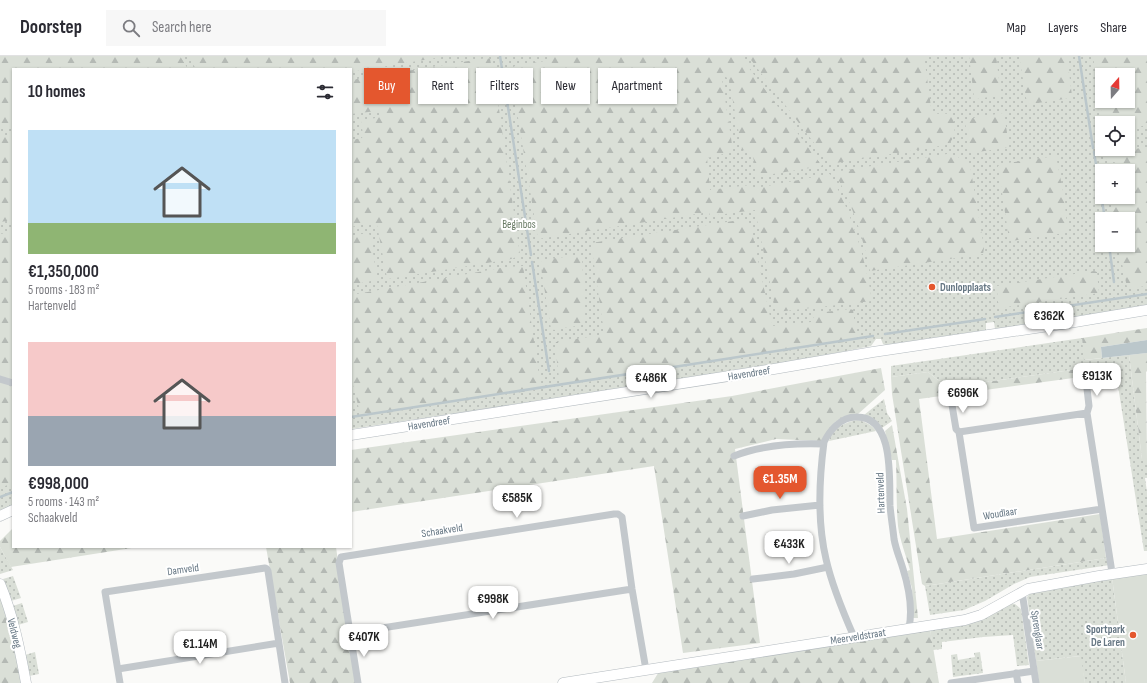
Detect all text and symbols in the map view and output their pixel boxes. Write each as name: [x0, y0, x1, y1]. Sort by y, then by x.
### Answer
search box: [106, 10, 386, 46]
text: Doorstep: [20, 16, 82, 39]
icon: search: [120, 17, 142, 39]
text: Search here: [152, 18, 212, 37]
text: Map: [1006, 19, 1026, 36]
text: Layers: [1048, 19, 1078, 36]
text: Share: [1100, 19, 1127, 36]
chip: Buy: [364, 68, 410, 104]
chip: Rent: [418, 68, 468, 104]
chip: Filters: [476, 68, 533, 104]
chip: New: [541, 68, 590, 104]
chip: Apartment: [598, 68, 677, 104]
north arrow: [1095, 68, 1135, 108]
map controls: [1095, 68, 1135, 252]
icon: filters: [314, 81, 336, 103]
text: 10 homes: [28, 82, 85, 102]
button: locate: [1095, 116, 1135, 156]
icon: home: [146, 156, 218, 228]
button: +: [1095, 164, 1135, 204]
button: −: [1095, 212, 1135, 252]
park label: Beginbos: [502, 218, 536, 231]
text: €1,350,000: [28, 262, 99, 282]
place label: Dunlopplaats: [940, 281, 991, 294]
text: 5 rooms · 183 m²: [28, 282, 99, 298]
marker: Dunlopplaats: [927, 282, 937, 292]
text: Hartenveld: [28, 298, 76, 314]
pin: €362K: [1021, 303, 1077, 337]
text: €362K: [1034, 308, 1065, 324]
pin: €913K: [1069, 363, 1125, 397]
street label: Havendreef: [727, 364, 772, 383]
pin: €486K: [623, 365, 679, 399]
icon: home: [146, 368, 218, 440]
text: €913K: [1082, 368, 1112, 384]
text: €486K: [635, 370, 667, 386]
pin: €696K: [935, 380, 991, 414]
text: €696K: [947, 385, 979, 401]
street label: Havendreef: [407, 414, 452, 433]
pin: €1.35M: [747, 466, 813, 500]
text: €1.35M: [763, 471, 797, 487]
street label: Hartenveld: [873, 472, 888, 514]
text: €998,000: [28, 474, 89, 494]
pin: €585K: [489, 485, 545, 519]
text: €585K: [502, 490, 532, 506]
text: 5 rooms · 143 m²: [28, 494, 99, 510]
street label: Woudlaar: [982, 504, 1018, 523]
text: Schaakveld: [28, 510, 77, 526]
street label: Schaakveld: [420, 521, 464, 540]
pin: €433K: [761, 531, 817, 565]
text: €433K: [773, 536, 805, 552]
street label: Damveld: [166, 561, 200, 578]
pin: €998K: [465, 586, 521, 620]
text: €998K: [477, 591, 509, 607]
street label: Sprenglaar: [1028, 610, 1047, 651]
street label: Veldweg: [5, 617, 25, 650]
place label: Sportpark De Laren: [1086, 623, 1125, 649]
pin: €407K: [336, 624, 392, 658]
street label: Meerveldstraat: [829, 626, 887, 647]
text: €407K: [348, 629, 380, 645]
marker: Sportpark De Laren: [1128, 630, 1138, 640]
pin: €1.14M: [167, 631, 233, 665]
text: €1.14M: [183, 636, 217, 652]

